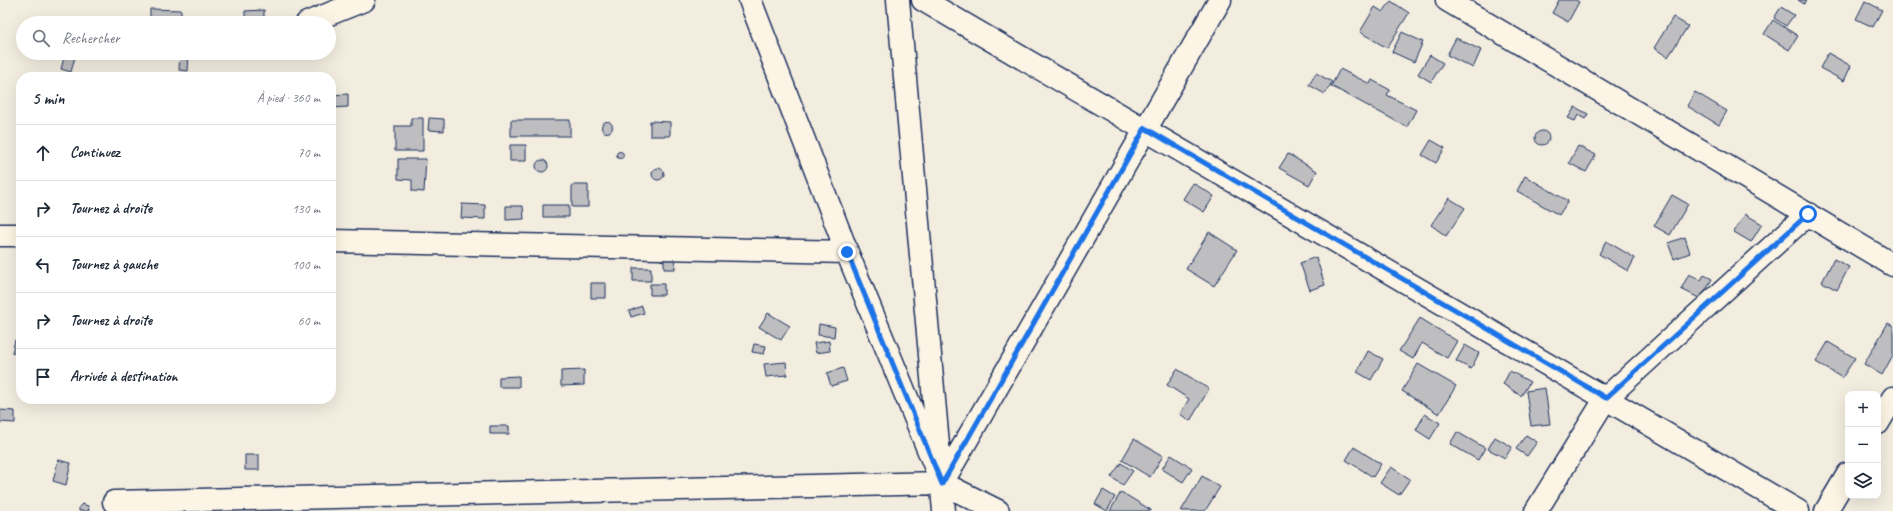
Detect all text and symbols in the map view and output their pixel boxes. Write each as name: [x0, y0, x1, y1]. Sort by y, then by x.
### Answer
search box: [16, 16, 336, 60]
icon: search: [30, 27, 52, 49]
text: Rechercher: [62, 29, 120, 48]
text: 5 min: [32, 88, 64, 109]
text: À pied · 360 m: [257, 90, 320, 106]
icon: ahead: [32, 142, 54, 164]
text: Continuez: [70, 143, 120, 162]
text: 70 m: [298, 145, 320, 161]
icon: right: [32, 198, 54, 220]
text: Tournez à droite: [70, 199, 152, 218]
text: 130 m: [292, 201, 320, 217]
route start: [1799, 205, 1817, 223]
route end: [838, 243, 856, 261]
icon: left: [32, 254, 54, 276]
text: Tournez à gauche: [70, 255, 157, 274]
text: 100 m: [292, 257, 320, 273]
icon: right: [32, 310, 54, 332]
text: Tournez à droite: [70, 311, 152, 330]
text: 60 m: [298, 313, 320, 329]
icon: arrive: [32, 366, 54, 388]
text: Arrivée à destination: [70, 367, 178, 386]
map controls: [1845, 391, 1881, 499]
button: +: [1845, 391, 1881, 427]
button: −: [1845, 427, 1881, 463]
button: layers: [1845, 463, 1881, 499]

